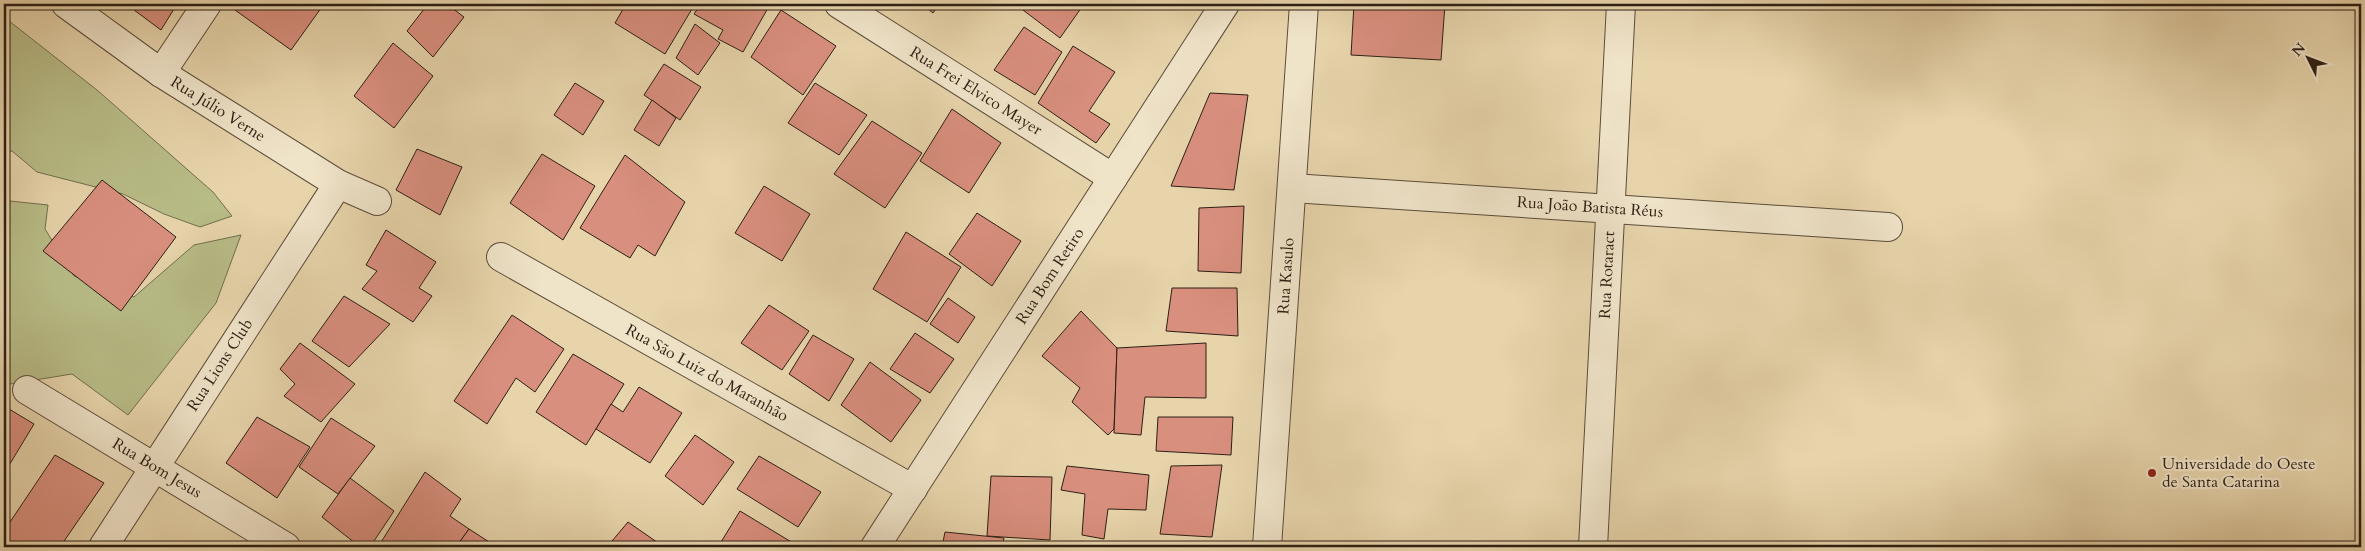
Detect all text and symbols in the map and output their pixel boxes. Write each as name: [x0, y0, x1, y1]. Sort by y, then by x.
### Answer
north arrow: [2282, 32, 2332, 82]
text: N: [2288, 39, 2310, 61]
street label: Rua Frei Elvico Mayer: [906, 41, 1047, 141]
street label: Rua Júlio Verne: [166, 71, 270, 147]
street label: Rua João Batista Réus: [1516, 191, 1664, 223]
street label: Rua Bom Retiro: [1011, 223, 1090, 328]
street label: Rua Rotaract: [1594, 231, 1620, 319]
street label: Rua Kasulo: [1272, 237, 1300, 315]
street label: Rua Lions Club: [182, 314, 258, 416]
street label: Rua São Luiz do Maranhão: [622, 319, 793, 427]
street label: Rua Bom Jesus: [108, 433, 206, 503]
place label: Universidade do Oeste de Santa Catarina: [2162, 453, 2315, 493]
marker: Universidade do Oeste de Santa Catarina: [2146, 467, 2158, 479]

